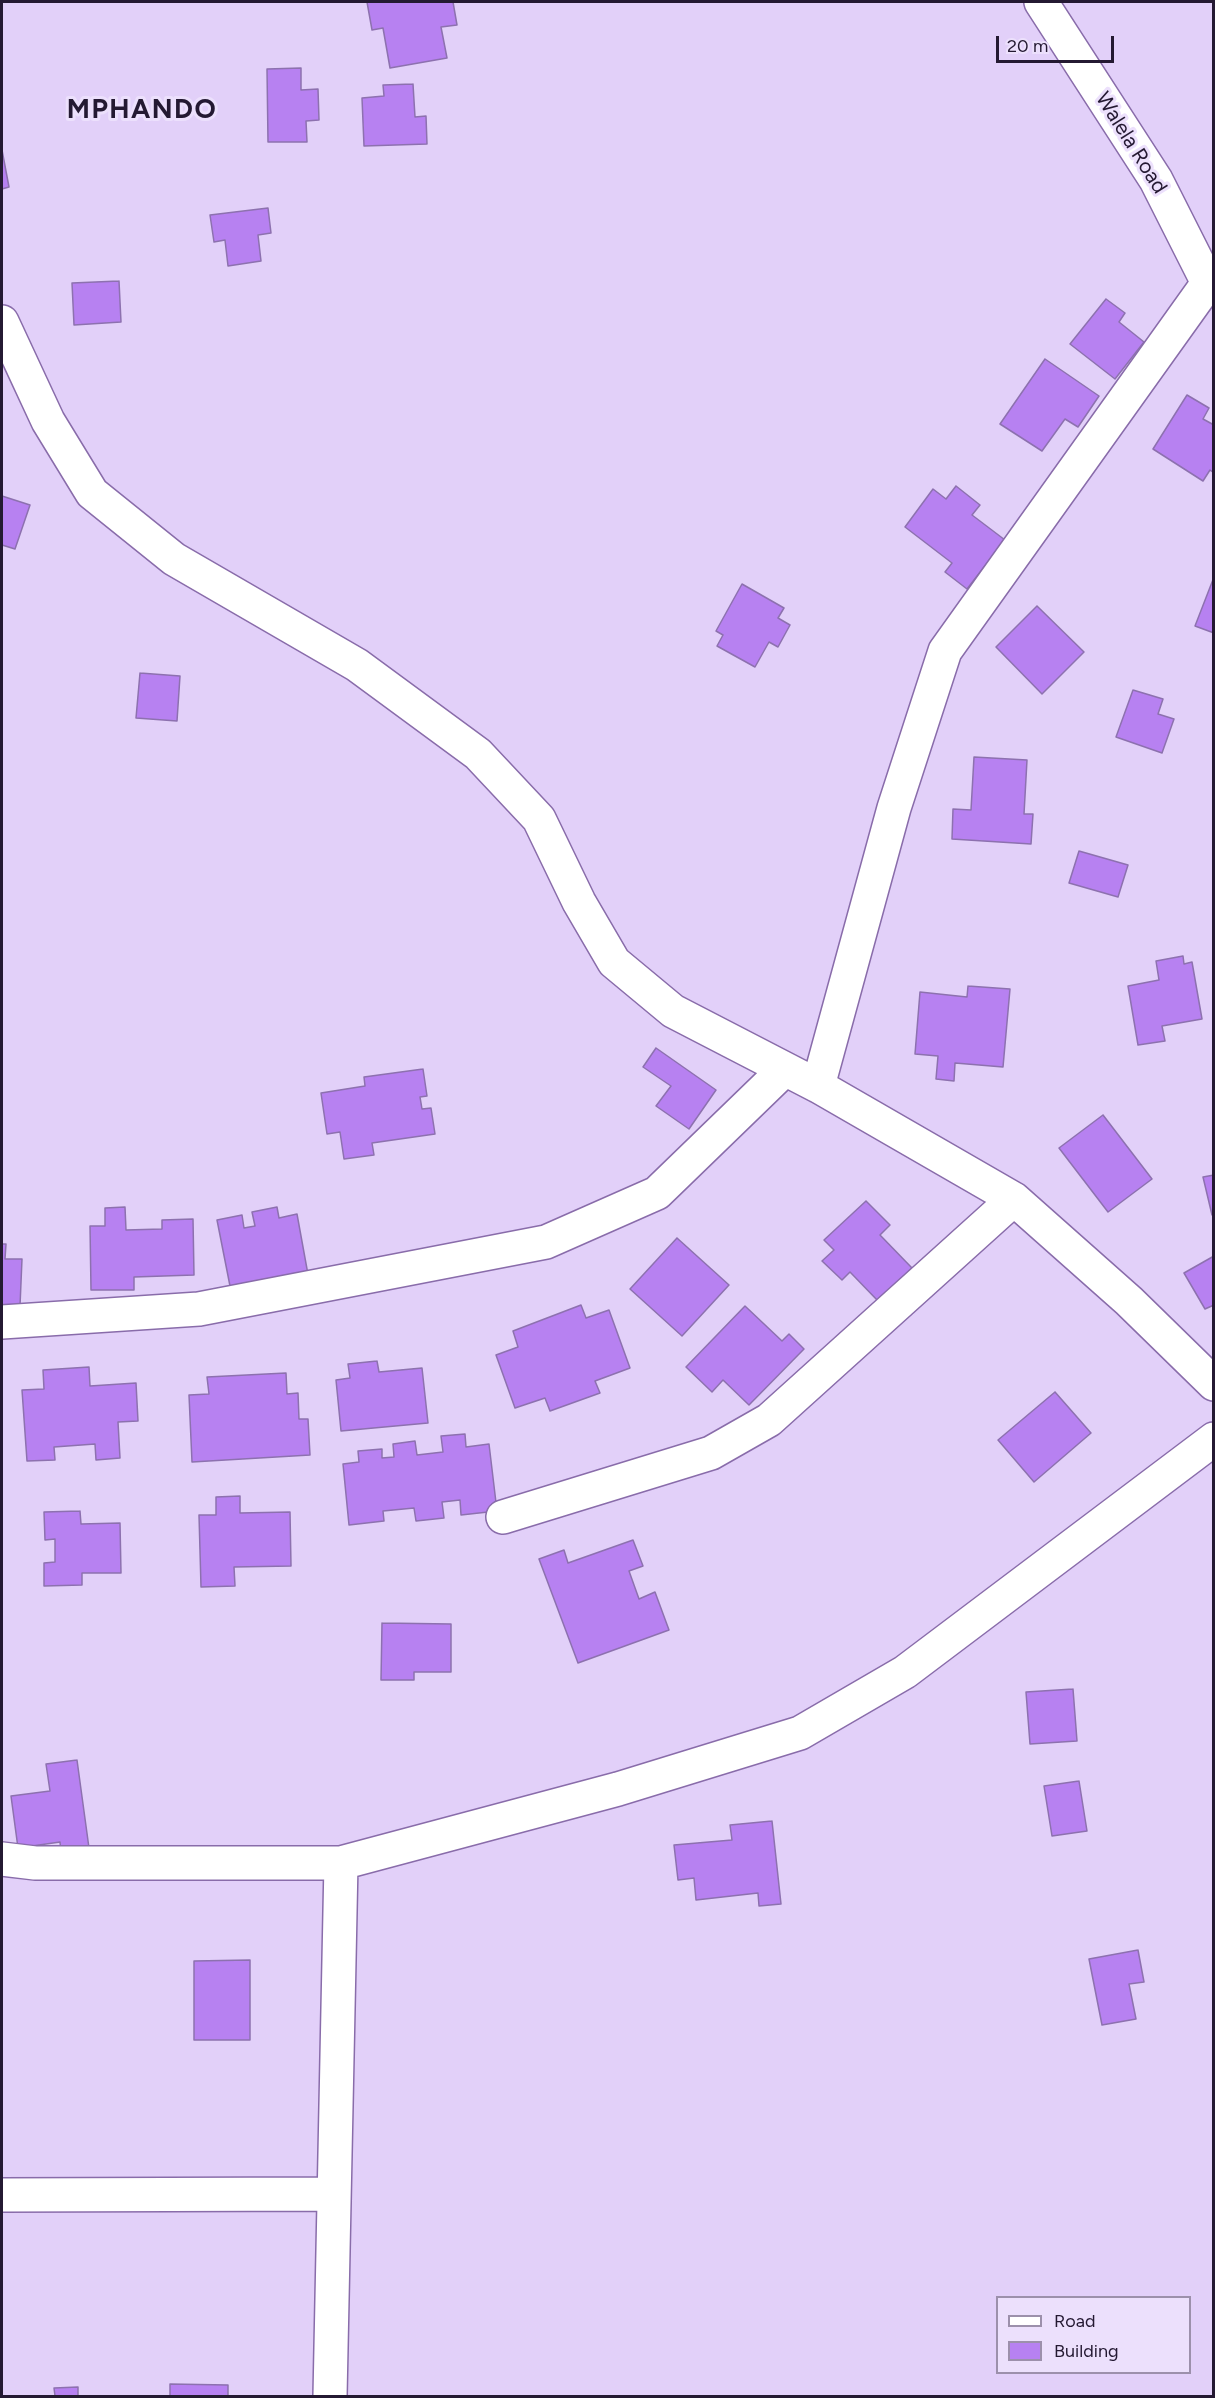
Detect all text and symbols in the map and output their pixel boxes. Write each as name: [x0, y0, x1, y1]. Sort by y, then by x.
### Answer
scale bar: [999, 24, 1118, 62]
text: 20 m: [1007, 35, 1048, 57]
street label: Walela Road: [1090, 88, 1172, 198]
district label: MPHANDO: [67, 94, 217, 126]
legend: [996, 2296, 1191, 2374]
text: Road: [1054, 2310, 1095, 2332]
text: Building: [1054, 2340, 1119, 2362]

